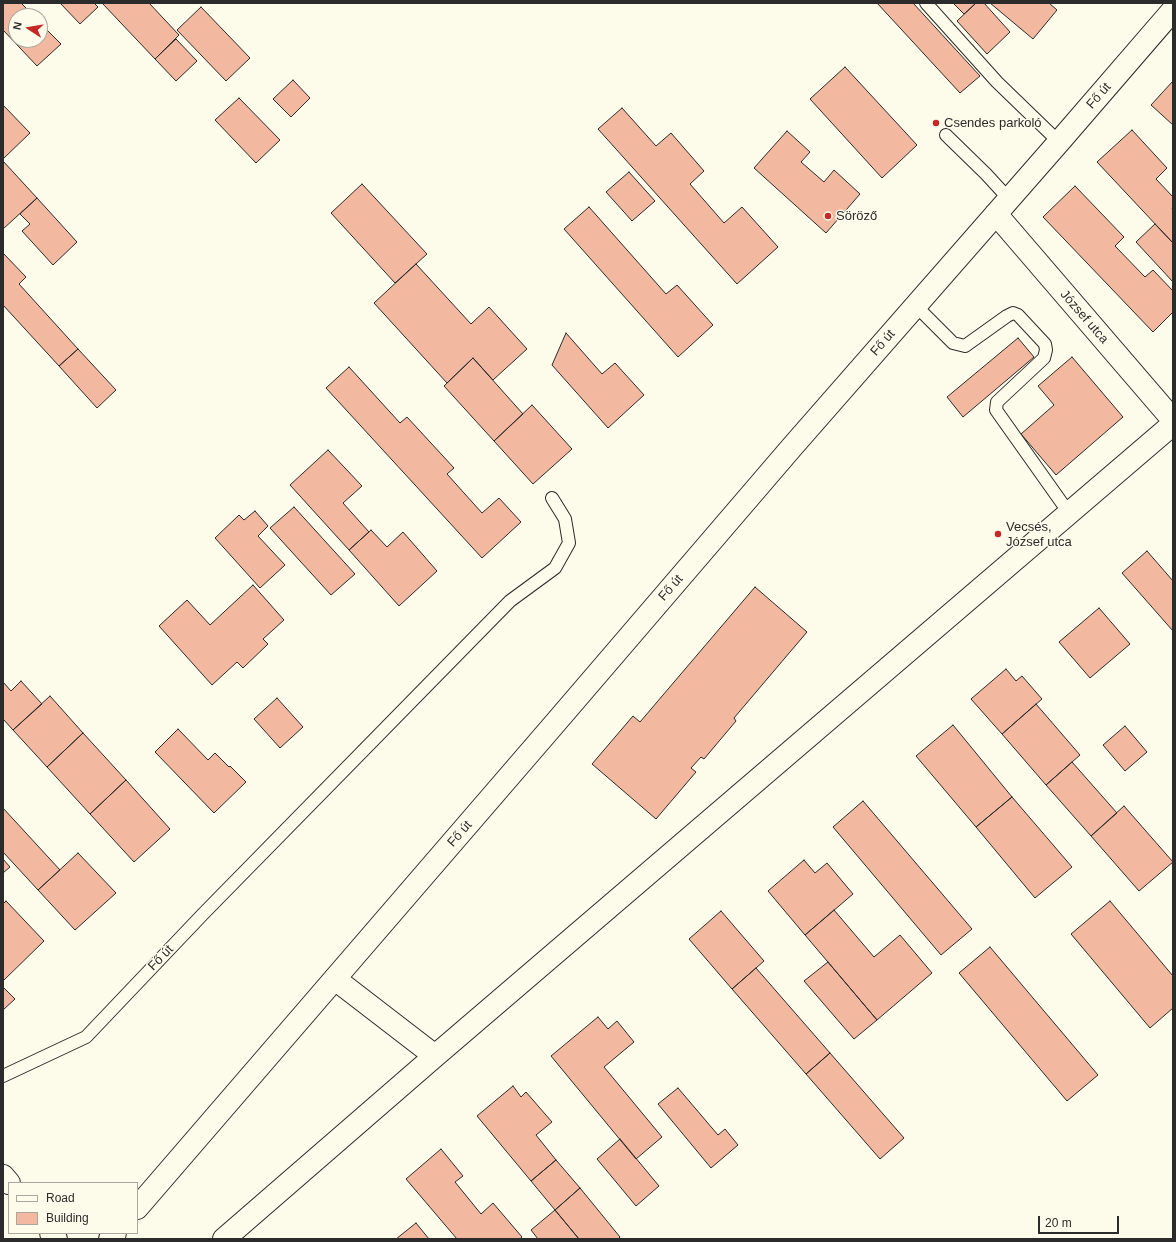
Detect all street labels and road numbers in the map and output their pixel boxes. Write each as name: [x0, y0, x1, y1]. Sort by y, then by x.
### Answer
street label: Fő út: [1083, 80, 1115, 112]
street label: József utca: [1057, 287, 1111, 347]
street label: Fő út: [867, 327, 899, 359]
street label: Fő út: [655, 572, 687, 604]
street label: Fő út: [444, 818, 476, 850]
street label: Fő út: [145, 942, 177, 974]

